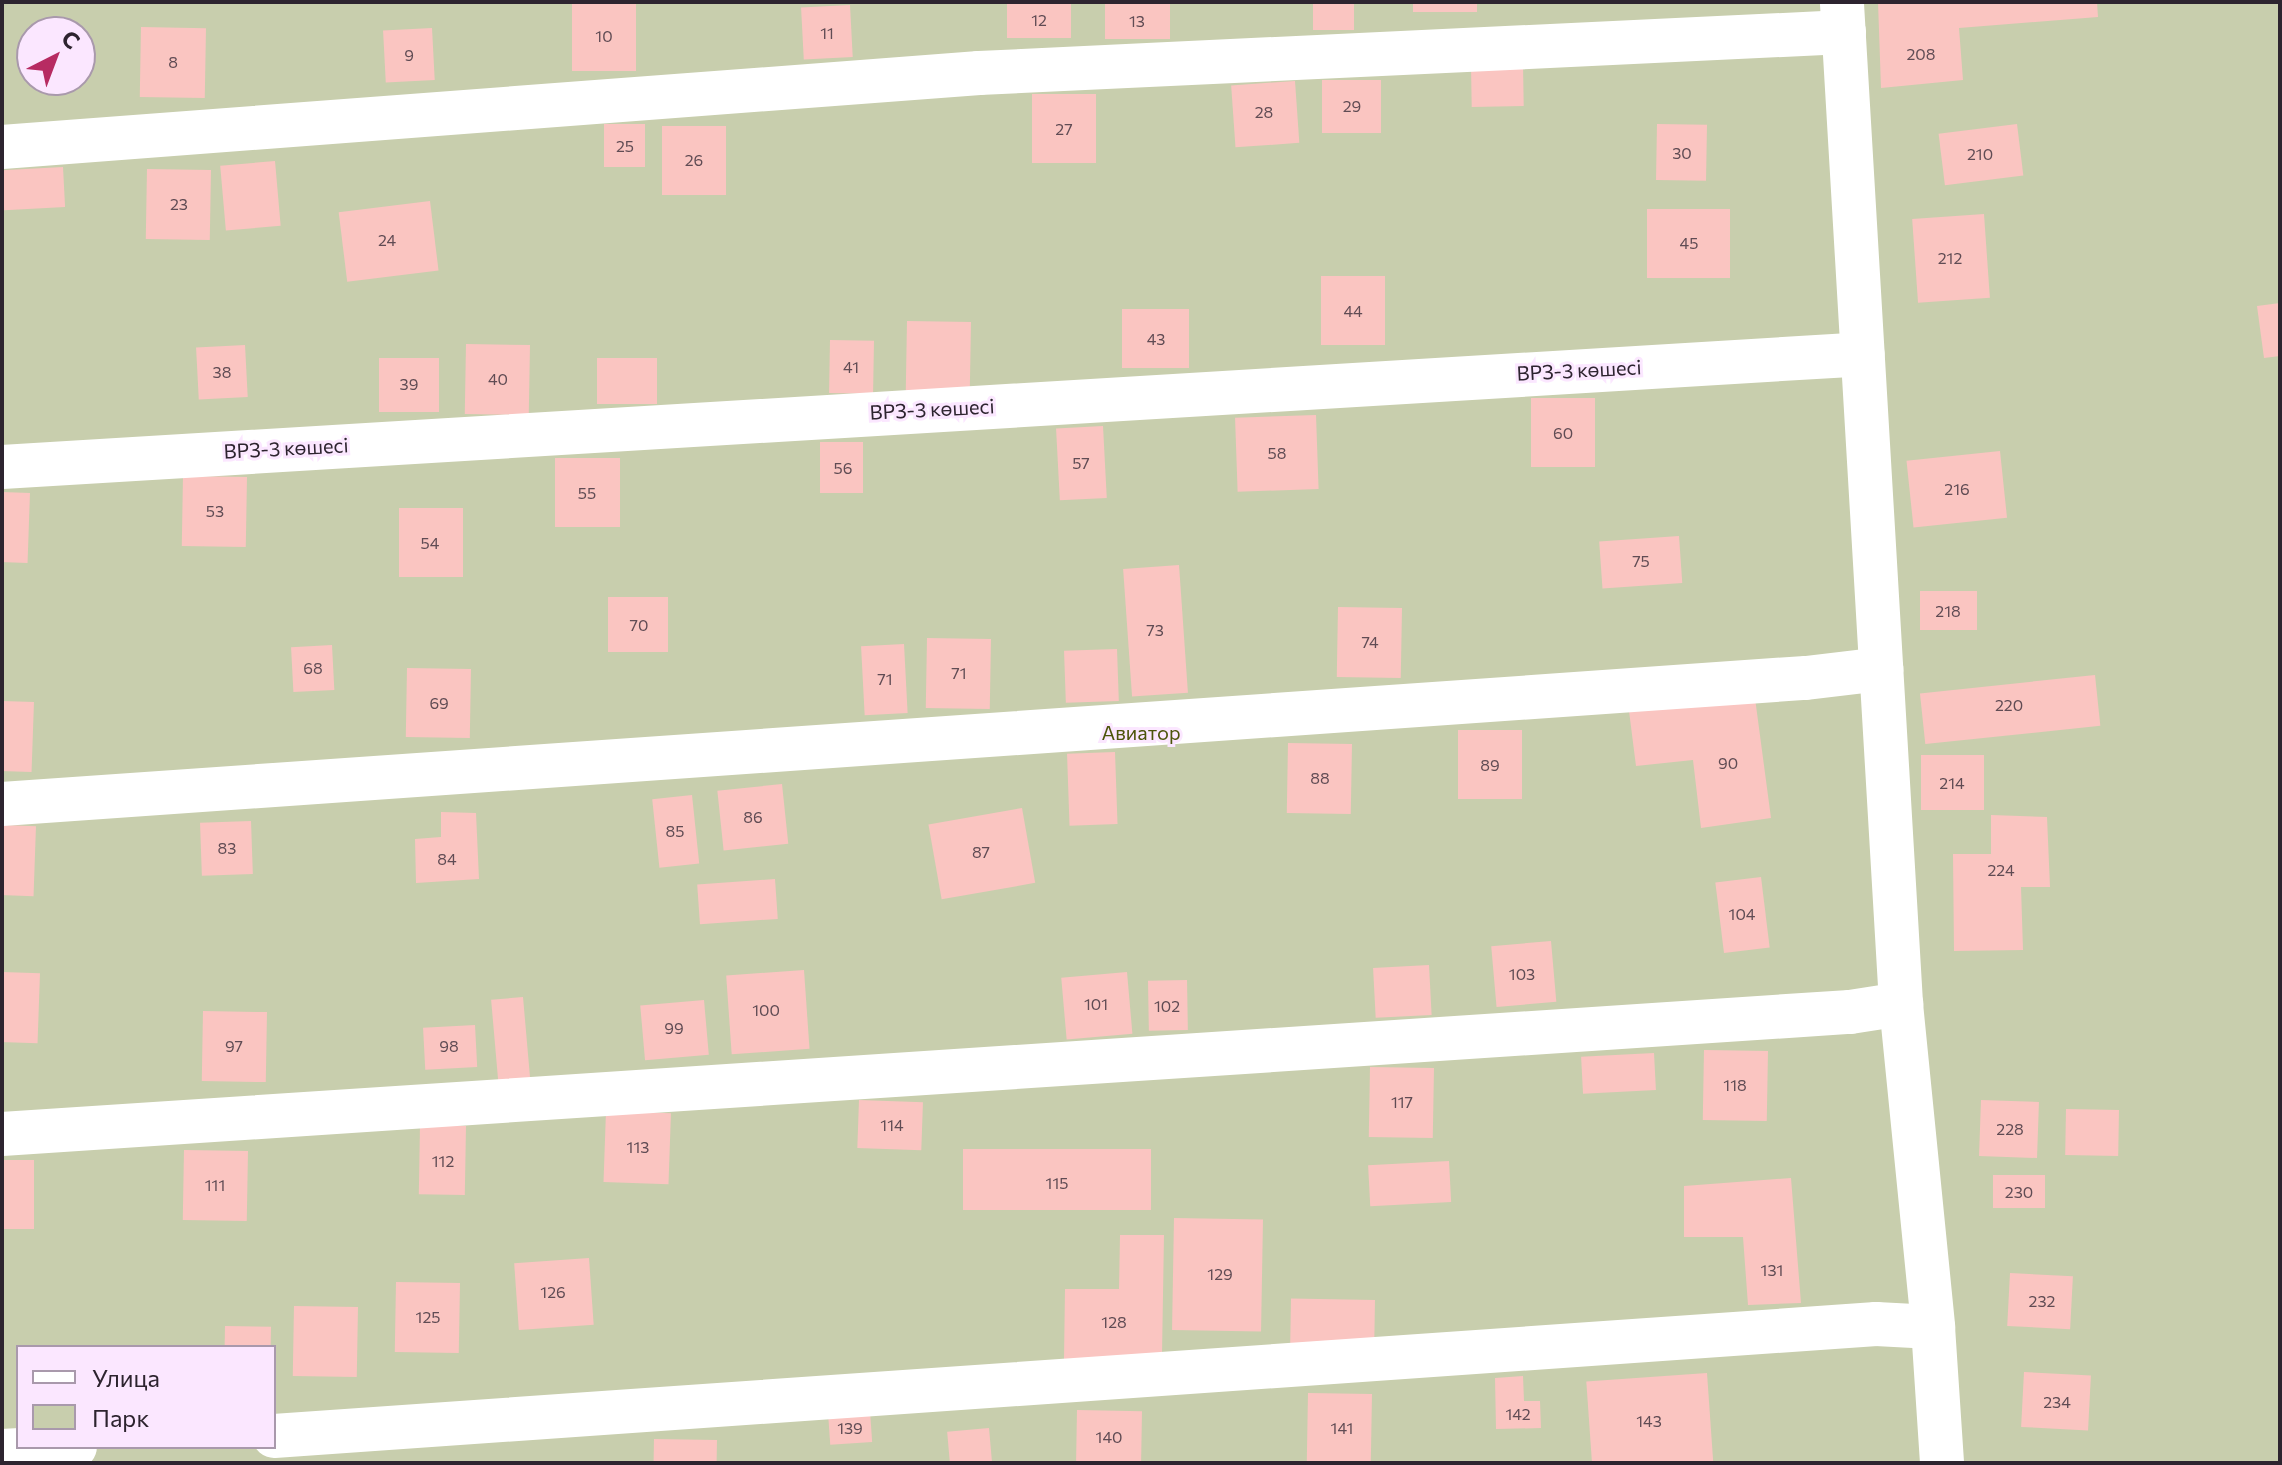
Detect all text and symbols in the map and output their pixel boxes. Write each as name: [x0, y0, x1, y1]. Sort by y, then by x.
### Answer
house number: 12: [1031, 10, 1047, 30]
house number: 13: [1129, 11, 1145, 31]
north arrow: [16, 16, 96, 96]
house number: 11: [820, 23, 834, 43]
text: С: [56, 24, 86, 54]
house number: 10: [595, 26, 613, 46]
house number: 208: [1907, 44, 1935, 64]
house number: 9: [404, 45, 414, 65]
house number: 8: [168, 52, 178, 72]
house number: 29: [1343, 96, 1361, 116]
house number: 28: [1255, 102, 1273, 122]
house number: 27: [1055, 119, 1073, 139]
house number: 25: [616, 136, 634, 156]
house number: 30: [1672, 143, 1692, 163]
house number: 210: [1967, 144, 1993, 164]
house number: 26: [685, 150, 703, 170]
house number: 23: [170, 194, 188, 214]
house number: 24: [378, 230, 396, 250]
house number: 45: [1680, 233, 1698, 253]
house number: 212: [1938, 248, 1962, 268]
house number: 44: [1343, 301, 1363, 321]
house number: 43: [1147, 329, 1165, 349]
street label: ВРЗ-3 көшесі: [1516, 355, 1642, 385]
house number: 41: [843, 357, 859, 377]
house number: 38: [213, 362, 231, 382]
house number: 40: [488, 369, 508, 389]
house number: 39: [400, 374, 418, 394]
street label: ВРЗ-3 көшесі: [869, 394, 995, 424]
house number: 60: [1553, 423, 1573, 443]
street label: ВРЗ-3 көшесі: [223, 433, 349, 463]
house number: 58: [1268, 443, 1286, 463]
house number: 57: [1072, 453, 1090, 473]
house number: 56: [834, 458, 852, 478]
house number: 216: [1944, 479, 1970, 499]
house number: 55: [578, 483, 596, 503]
house number: 53: [206, 501, 224, 521]
house number: 54: [421, 533, 439, 553]
house number: 75: [1632, 551, 1650, 571]
house number: 218: [1935, 601, 1961, 621]
house number: 70: [630, 615, 648, 635]
house number: 73: [1146, 620, 1164, 640]
house number: 74: [1361, 632, 1379, 652]
house number: 68: [303, 658, 323, 678]
house number: 71: [951, 663, 967, 683]
house number: 71: [877, 669, 893, 689]
house number: 69: [429, 693, 449, 713]
house number: 220: [1995, 695, 2023, 715]
park label: Авиатор: [1101, 720, 1181, 744]
house number: 90: [1718, 753, 1738, 773]
house number: 89: [1480, 755, 1500, 775]
house number: 88: [1310, 768, 1330, 788]
house number: 214: [1939, 773, 1965, 793]
house number: 86: [743, 807, 763, 827]
house number: 85: [666, 821, 684, 841]
house number: 83: [218, 838, 236, 858]
house number: 87: [972, 842, 990, 862]
house number: 84: [437, 849, 457, 869]
house number: 224: [1987, 860, 2015, 880]
house number: 104: [1729, 904, 1755, 924]
house number: 103: [1509, 964, 1535, 984]
house number: 101: [1084, 994, 1108, 1014]
house number: 102: [1154, 996, 1180, 1016]
house number: 100: [752, 1000, 780, 1020]
house number: 99: [664, 1018, 684, 1038]
house number: 97: [225, 1036, 243, 1056]
house number: 98: [439, 1036, 459, 1056]
house number: 118: [1723, 1075, 1747, 1095]
house number: 117: [1391, 1092, 1413, 1112]
house number: 114: [880, 1115, 904, 1135]
house number: 228: [1996, 1119, 2024, 1139]
house number: 113: [627, 1137, 649, 1157]
house number: 112: [432, 1151, 454, 1171]
house number: 115: [1046, 1173, 1068, 1193]
house number: 111: [205, 1175, 225, 1195]
house number: 230: [2005, 1182, 2033, 1202]
house number: 131: [1761, 1260, 1783, 1280]
house number: 129: [1207, 1264, 1233, 1284]
house number: 126: [540, 1282, 566, 1302]
house number: 232: [2029, 1291, 2055, 1311]
house number: 125: [416, 1307, 440, 1327]
house number: 128: [1101, 1312, 1127, 1332]
legend: [16, 1345, 276, 1449]
text: Улица: [92, 1363, 160, 1392]
house number: 234: [2043, 1392, 2071, 1412]
text: Парк: [92, 1403, 149, 1432]
house number: 142: [1505, 1404, 1531, 1424]
house number: 143: [1636, 1411, 1662, 1431]
house number: 139: [837, 1418, 863, 1438]
house number: 141: [1331, 1418, 1353, 1438]
house number: 140: [1096, 1427, 1122, 1447]

